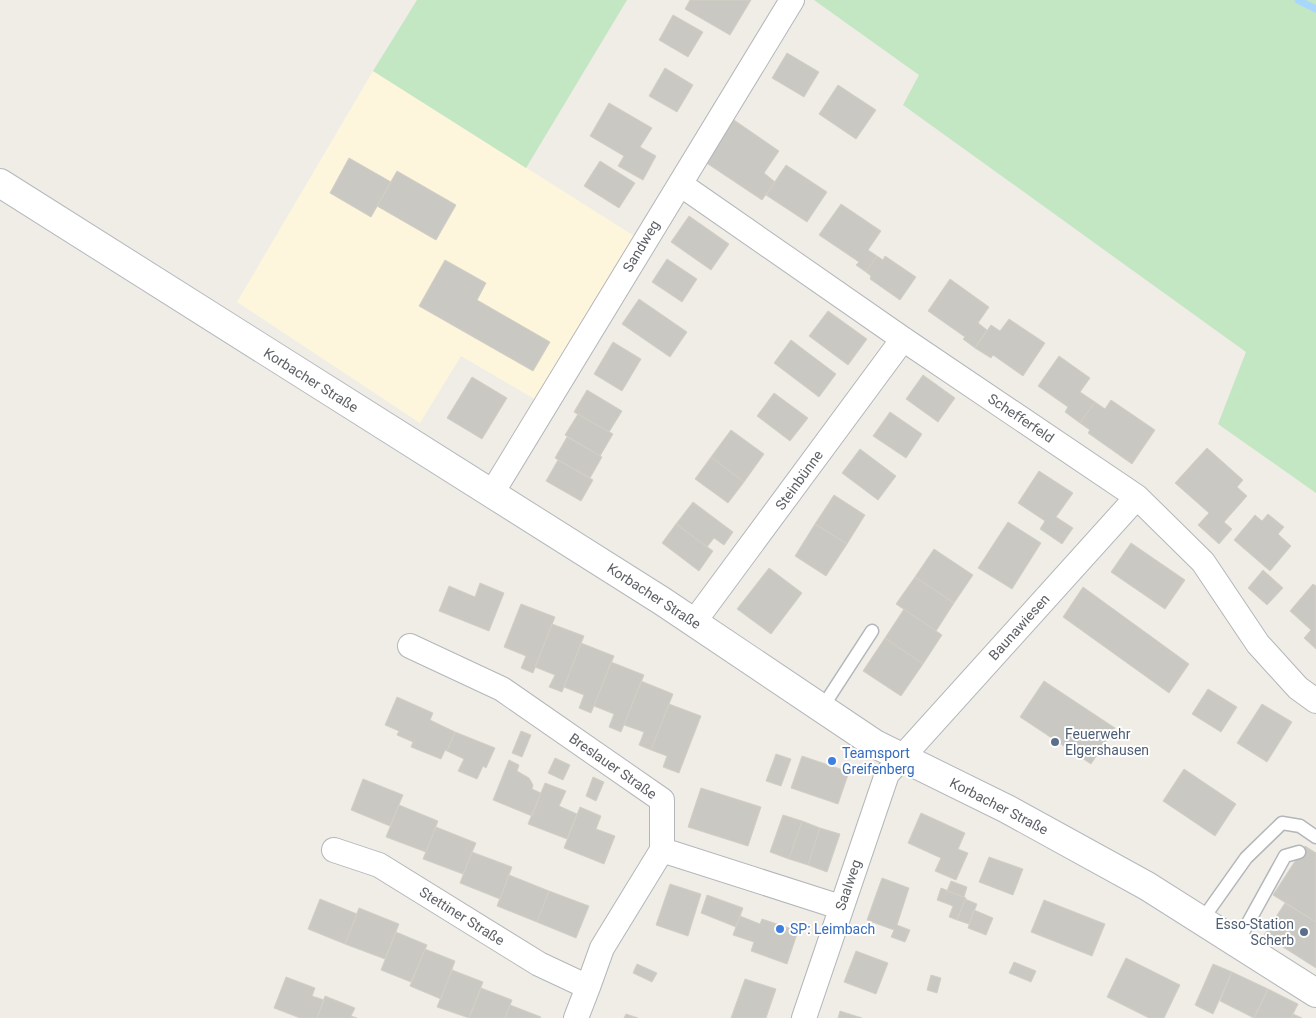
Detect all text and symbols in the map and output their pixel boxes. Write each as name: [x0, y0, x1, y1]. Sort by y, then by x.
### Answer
street label: Sandweg: [619, 217, 663, 275]
street label: Korbacher Straße: [261, 345, 361, 415]
street label: Schefferfeld: [985, 390, 1057, 446]
street label: Steinbünne: [772, 447, 826, 513]
street label: Korbacher Straße: [604, 560, 704, 632]
street label: Baunawiesen: [985, 591, 1053, 663]
place label: Feuerwehr Elgershausen: [1065, 726, 1149, 758]
street label: Breslauer Straße: [566, 730, 660, 802]
marker: Feuerwehr Elgershausen: [1049, 736, 1061, 748]
place label: Teamsport Greifenberg: [842, 745, 915, 777]
marker: Teamsport Greifenberg: [826, 755, 838, 767]
street label: Korbacher Straße: [947, 774, 1051, 838]
street label: Saalweg: [832, 857, 864, 913]
street label: Stettiner Straße: [417, 884, 507, 948]
place label: Esso-Station Scherb: [1216, 916, 1294, 948]
place label: SP: Leimbach: [790, 921, 875, 937]
marker: SP: Leimbach: [774, 923, 786, 935]
marker: Esso-Station Scherb: [1298, 926, 1310, 938]

